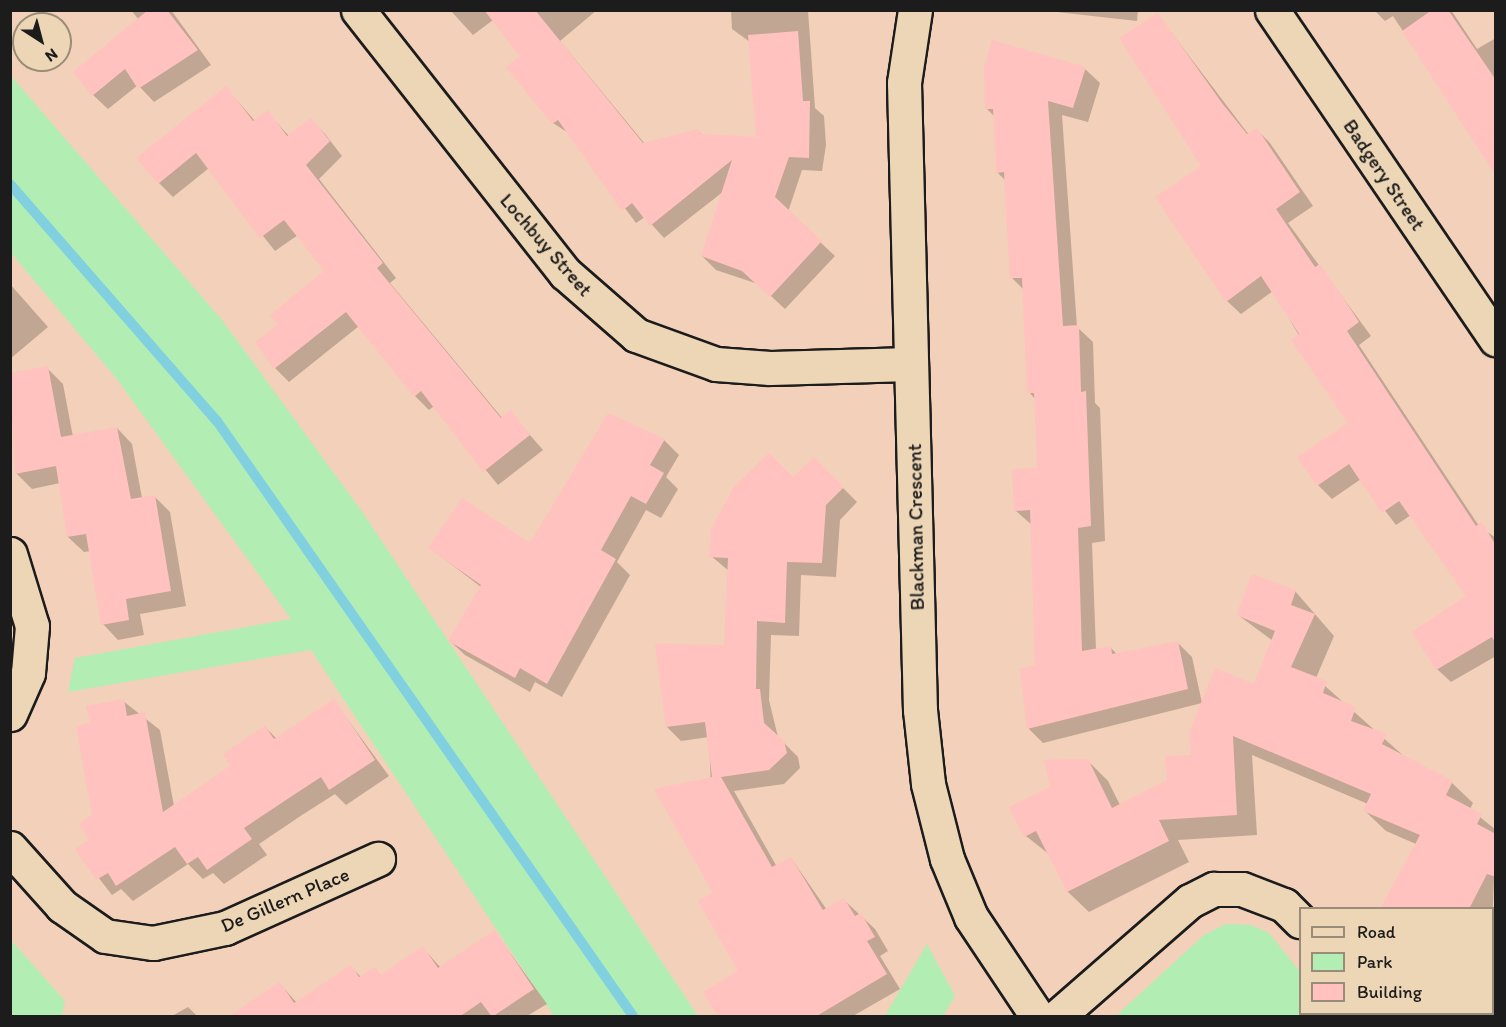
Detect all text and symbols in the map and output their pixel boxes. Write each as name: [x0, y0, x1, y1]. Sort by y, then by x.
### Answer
north arrow: [12, 12, 72, 72]
text: N: [42, 44, 62, 66]
street label: Badgery Street: [1338, 115, 1430, 235]
street label: Lochbuy Street: [495, 189, 597, 301]
street label: Blackman Crescent: [903, 443, 929, 611]
street label: De Gillern Place: [217, 862, 353, 938]
legend: [1299, 907, 1494, 1015]
text: Road: [1357, 921, 1396, 943]
text: Park: [1357, 951, 1392, 973]
text: Building: [1357, 981, 1422, 1003]

